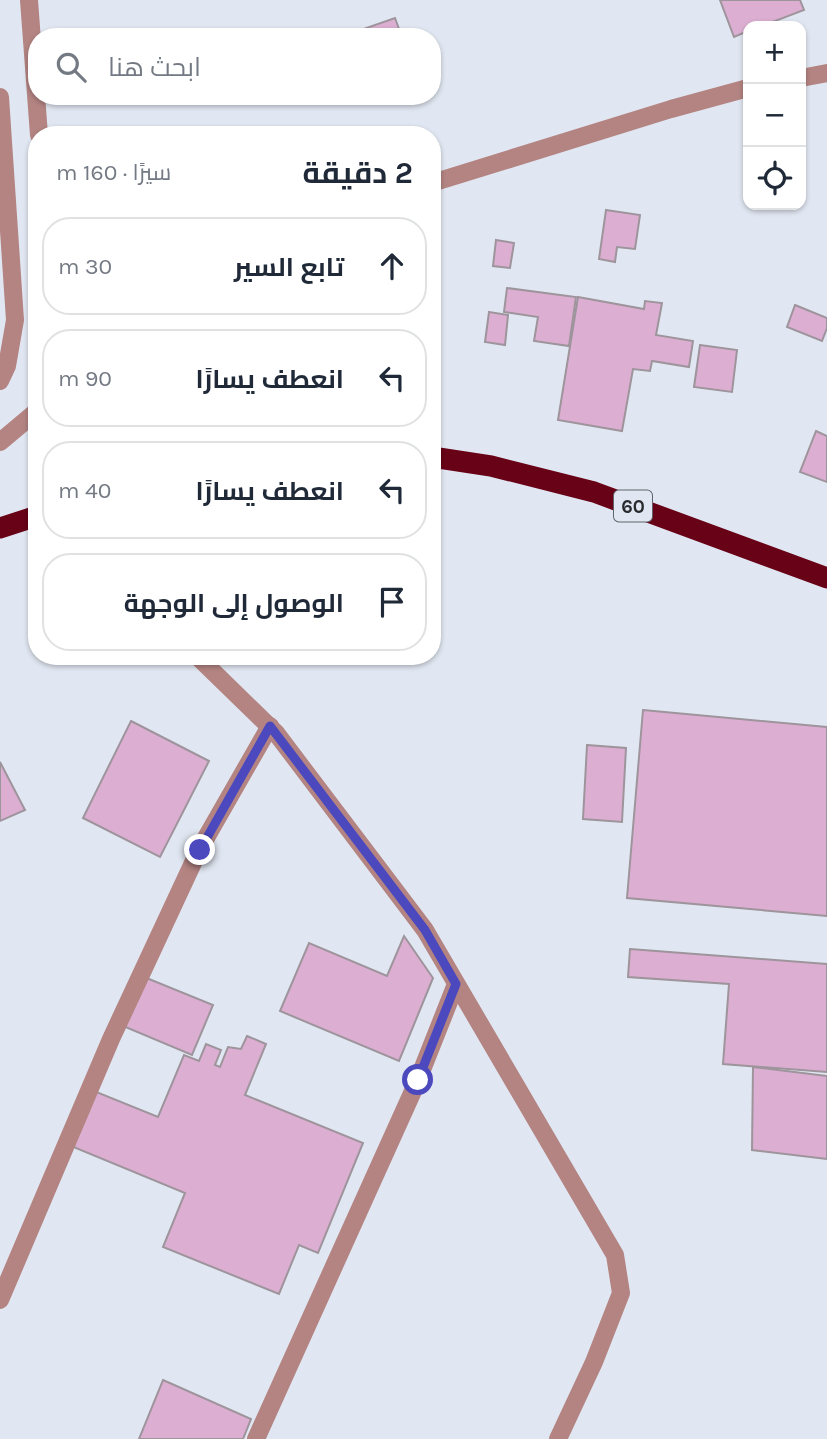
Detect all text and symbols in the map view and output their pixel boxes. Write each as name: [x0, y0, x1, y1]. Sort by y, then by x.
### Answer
map controls: [743, 21, 806, 210]
button: +: [743, 21, 806, 84]
search box: [28, 28, 441, 105]
icon: search: [52, 48, 90, 86]
text: ابحث هنا: [108, 52, 201, 83]
button: −: [743, 84, 806, 147]
button: locate: [743, 147, 806, 210]
text: 2 دقيقة: [302, 155, 413, 191]
text: سيرًا · 160 m: [56, 159, 171, 186]
icon: ahead: [373, 247, 411, 285]
text: تابع السير: [234, 252, 344, 283]
text: 30 m: [58, 253, 112, 280]
icon: left: [373, 359, 411, 397]
text: انعطف يسارًا: [196, 364, 344, 395]
text: 90 m: [58, 365, 112, 392]
icon: left: [373, 471, 411, 509]
text: انعطف يسارًا: [196, 476, 344, 507]
text: 40 m: [58, 477, 112, 504]
road number: 60: [614, 491, 652, 522]
icon: arrive: [373, 583, 411, 621]
text: الوصول إلى الوجهة: [124, 588, 344, 619]
route end: [184, 834, 215, 865]
route start: [402, 1064, 433, 1095]

